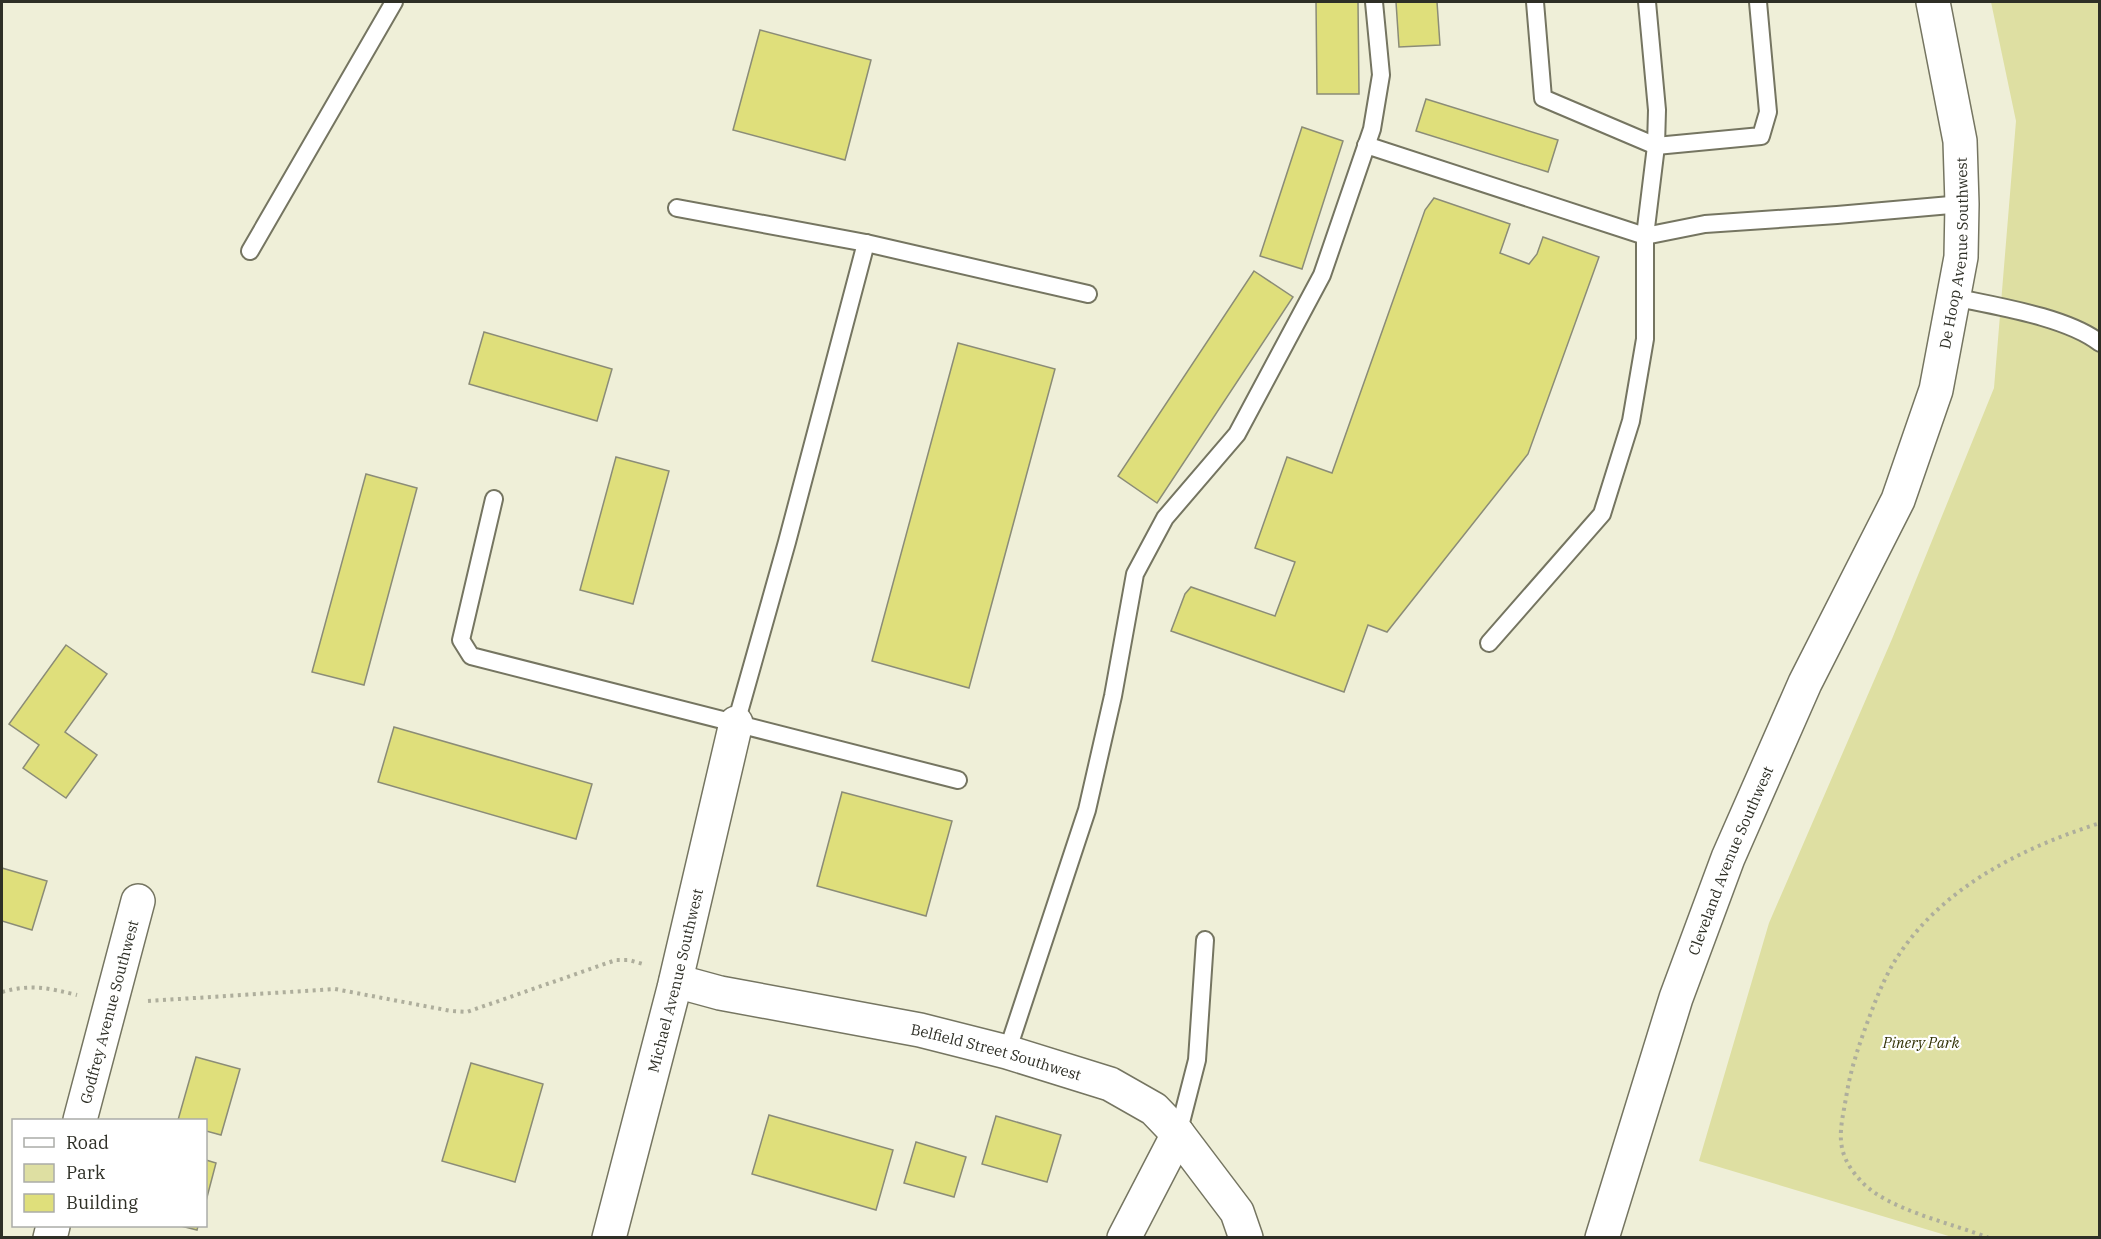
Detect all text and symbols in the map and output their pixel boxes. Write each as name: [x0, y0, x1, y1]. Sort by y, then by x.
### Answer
street label: De Hoop Avenue Southwest: [1934, 157, 1972, 350]
street label: Cleveland Avenue Southwest: [1683, 763, 1777, 958]
street label: Michael Avenue Southwest: [643, 886, 706, 1074]
street label: Godfrey Avenue Southwest: [75, 918, 142, 1106]
street label: Belfield Street Southwest: [909, 1019, 1084, 1084]
park label: Pinery Park: [1882, 1033, 1959, 1052]
legend: [12, 1119, 207, 1227]
text: Road: [66, 1131, 109, 1154]
text: Park: [66, 1161, 106, 1184]
text: Building: [66, 1191, 138, 1214]

